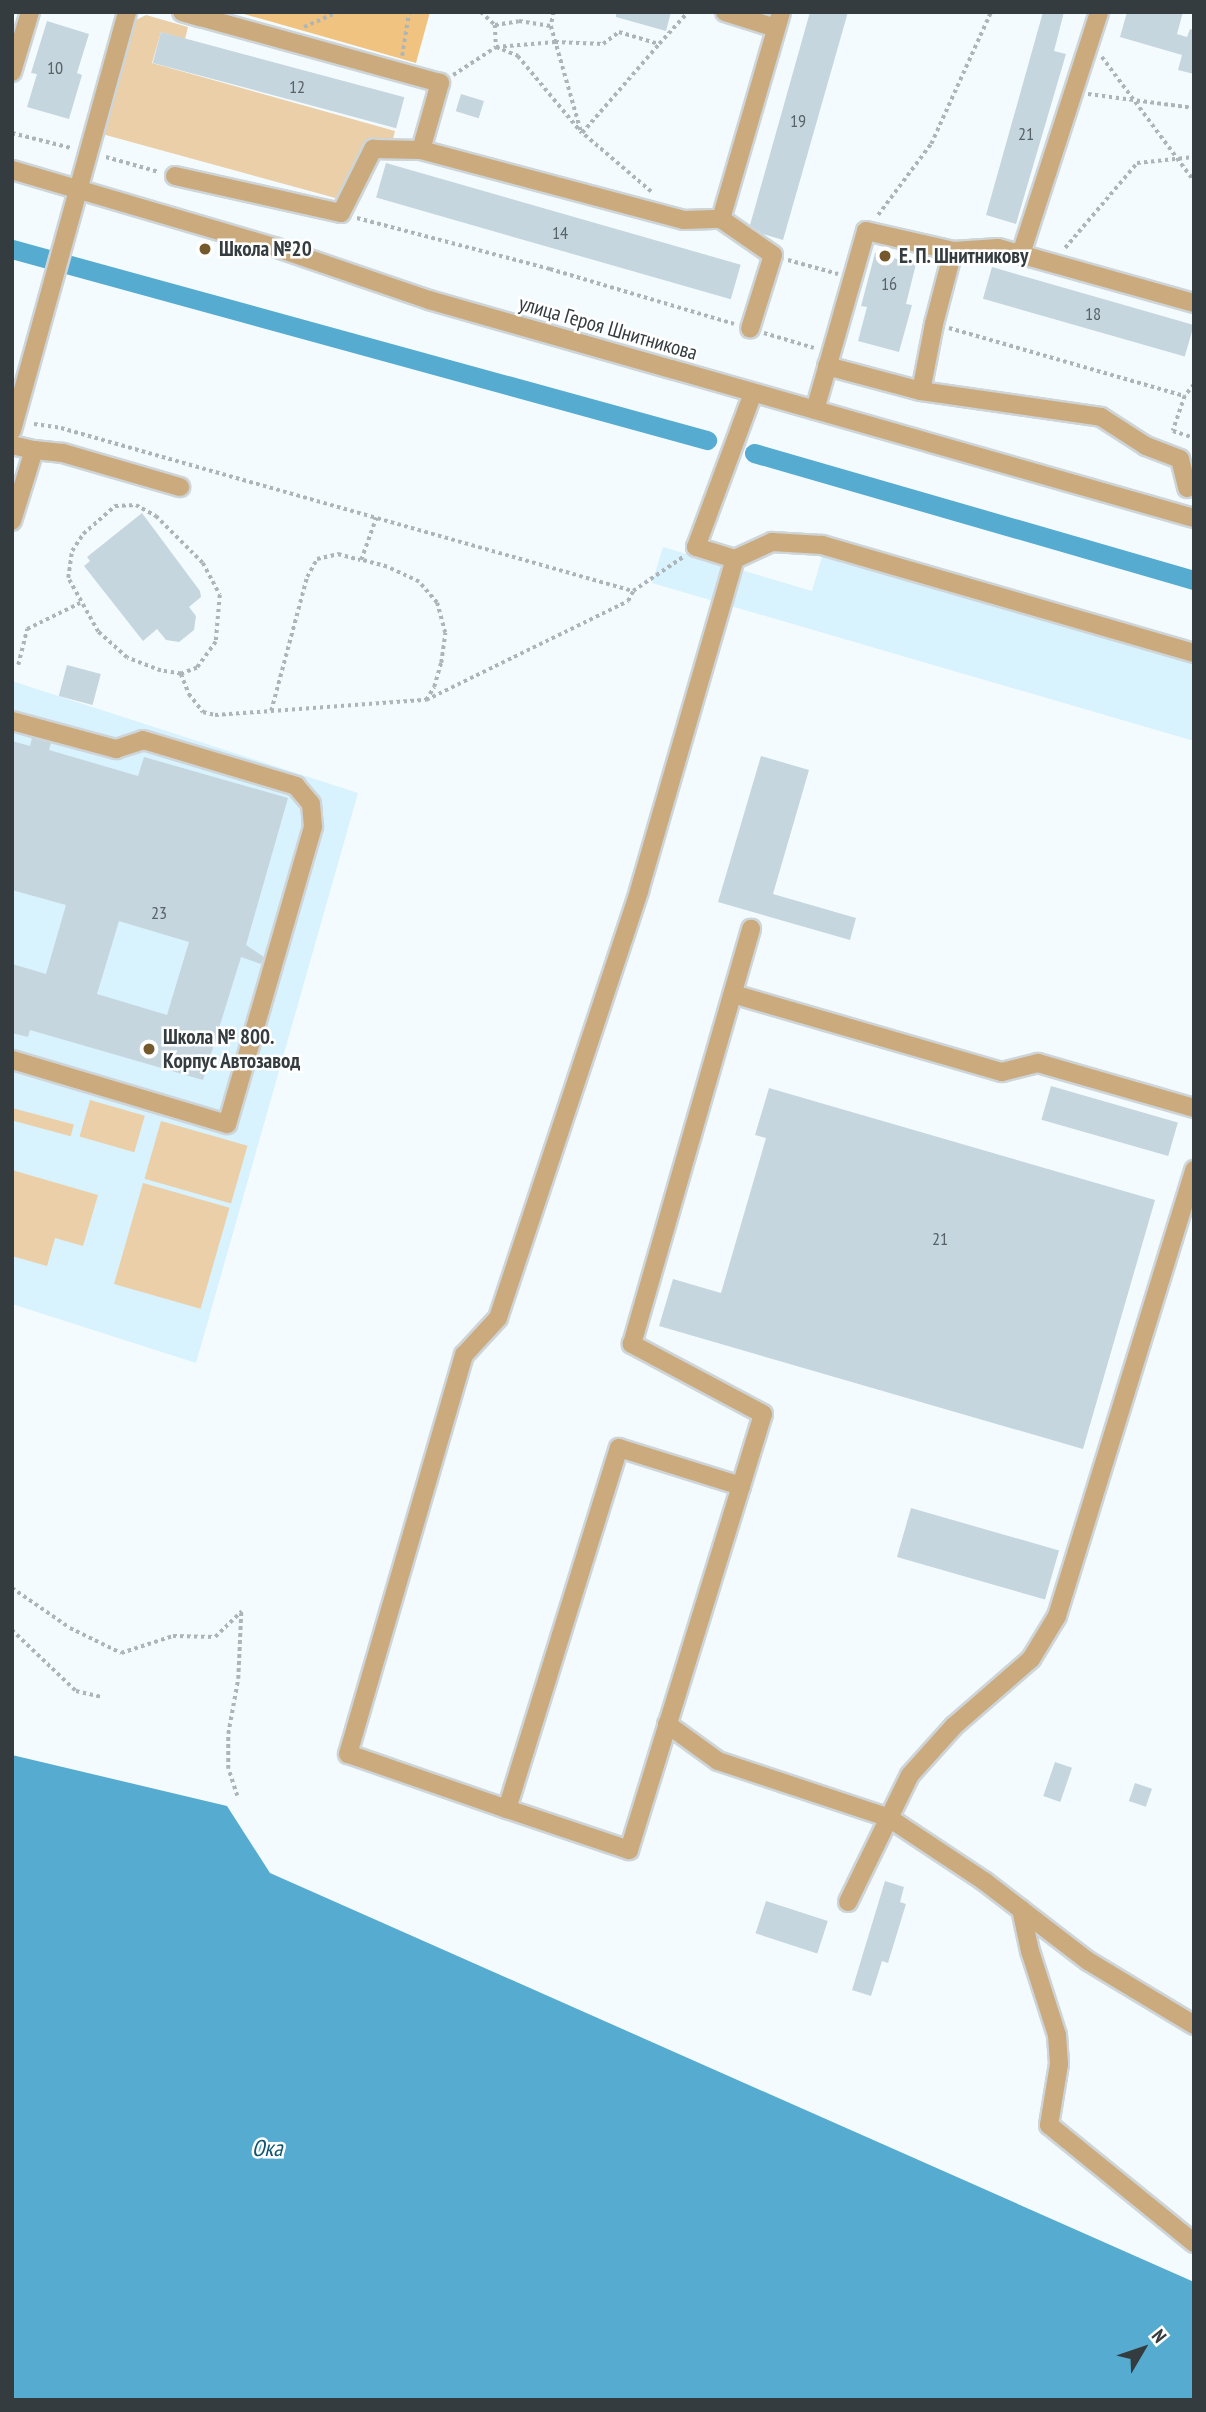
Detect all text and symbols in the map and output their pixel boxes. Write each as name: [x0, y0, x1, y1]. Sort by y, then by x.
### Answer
house number: 10: [47, 57, 63, 79]
house number: 12: [289, 76, 305, 98]
house number: 19: [790, 110, 806, 132]
house number: 21: [1018, 123, 1034, 145]
house number: 14: [552, 222, 568, 244]
place label: Школа №20: [219, 236, 312, 262]
marker: Школа №20: [197, 241, 213, 257]
place label: Е. П. Шнитникову: [899, 243, 1031, 269]
marker: Е. П. Шнитникову: [877, 248, 893, 264]
house number: 16: [881, 273, 897, 295]
street label: улица Героя Шнитникова: [516, 290, 700, 366]
house number: 18: [1085, 303, 1101, 325]
house number: 23: [151, 902, 167, 924]
place label: Школа № 800. Корпус Автозавод: [163, 1024, 301, 1074]
marker: Школа № 800. Корпус Автозавод: [141, 1041, 157, 1057]
house number: 21: [932, 1228, 948, 1250]
water label: Ока: [252, 2134, 282, 2162]
north arrow: [1108, 2314, 1178, 2384]
text: N: [1147, 2324, 1172, 2347]

